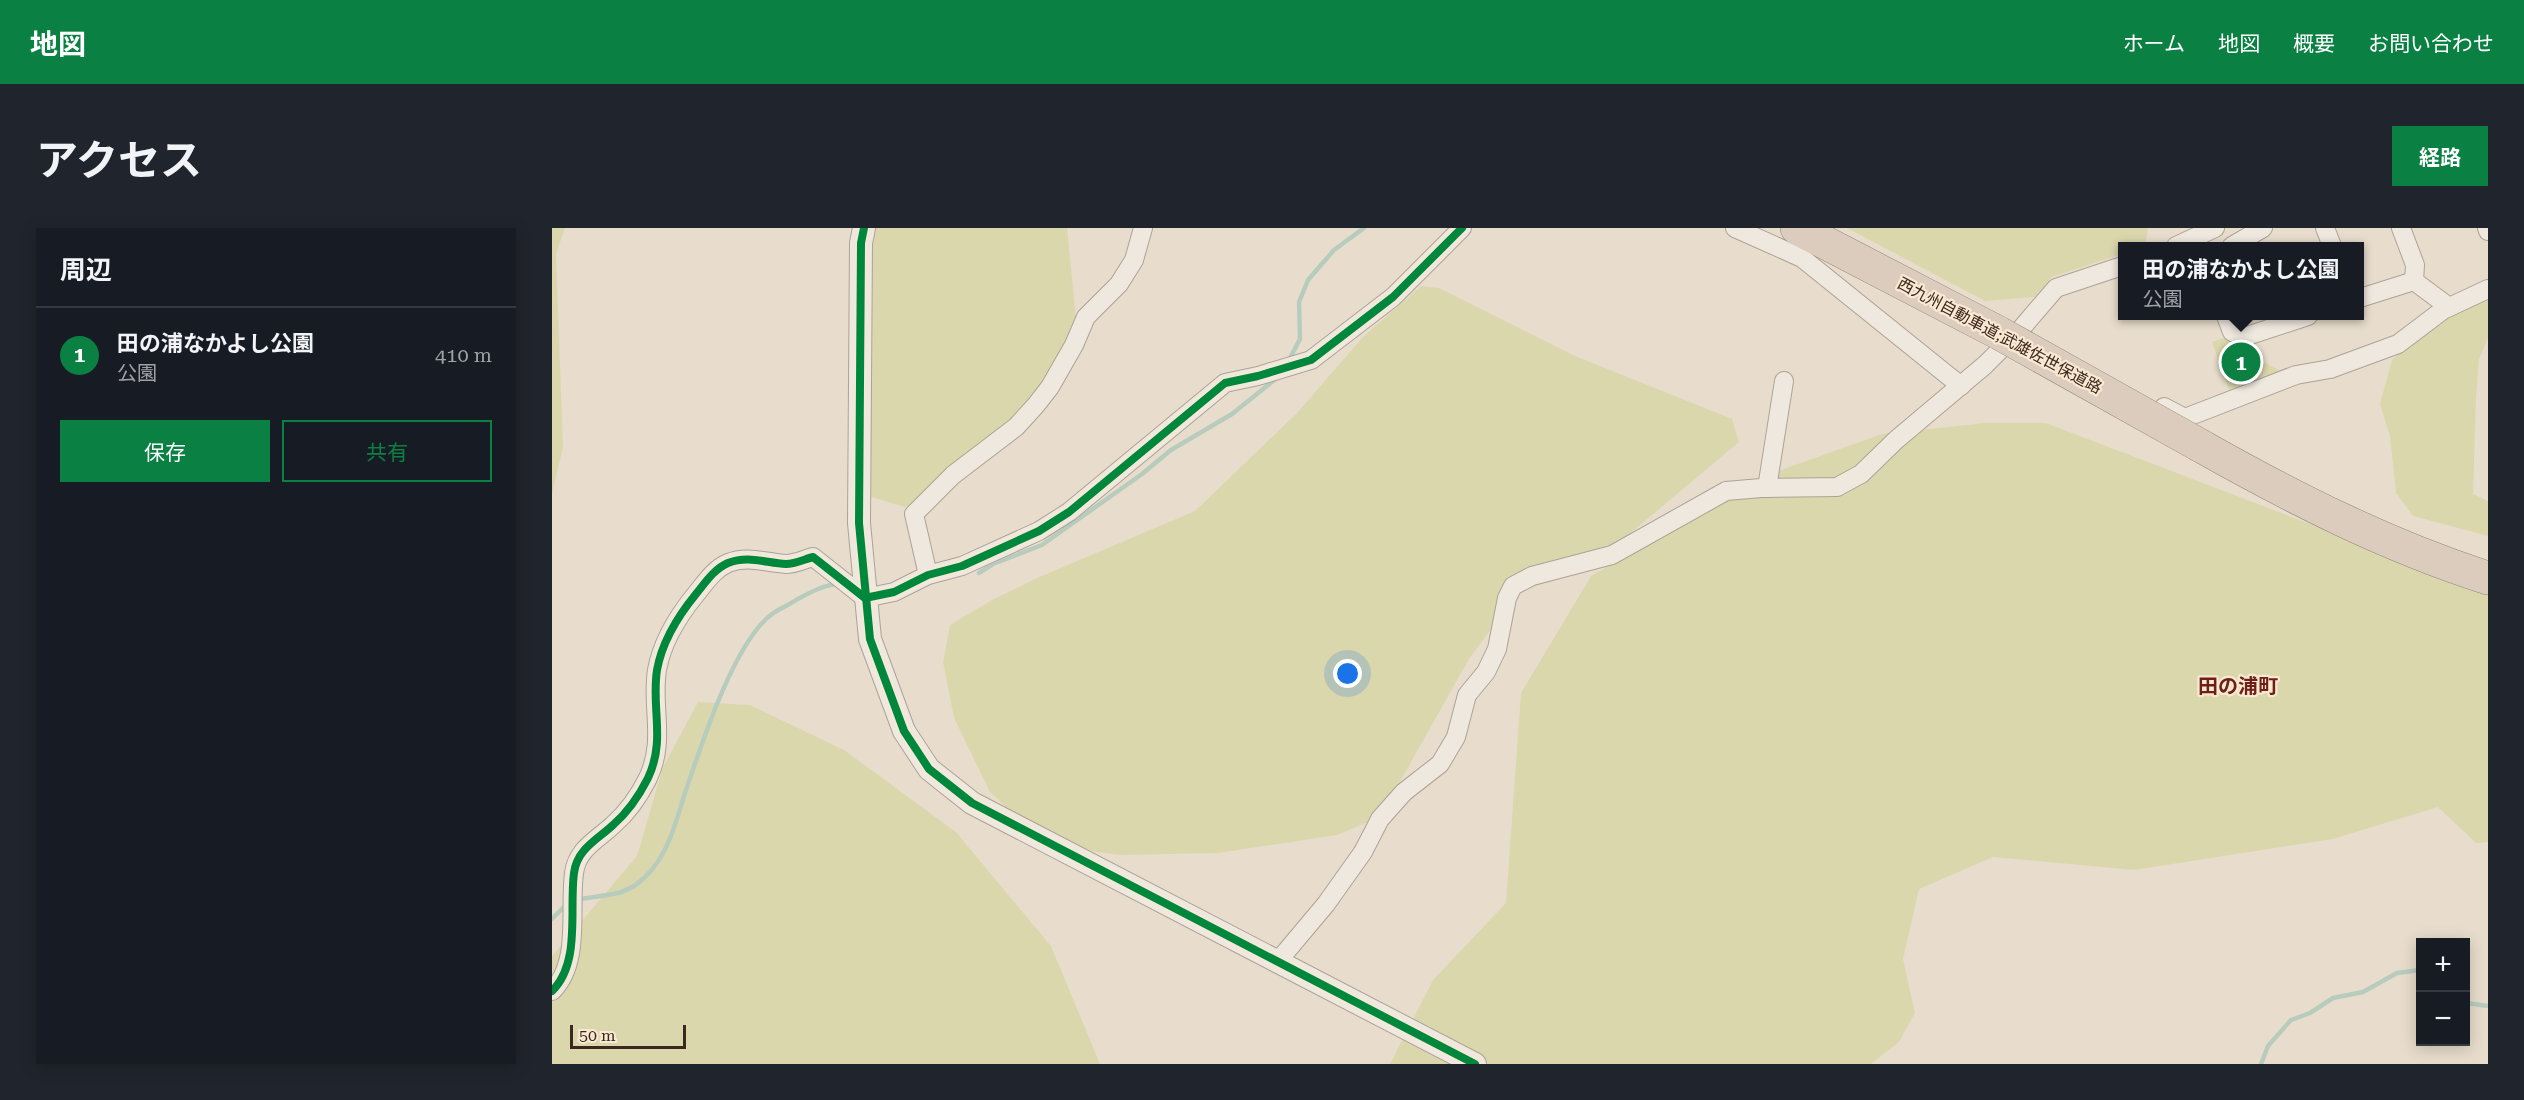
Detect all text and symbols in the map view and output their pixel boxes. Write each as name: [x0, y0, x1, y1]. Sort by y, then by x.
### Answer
text: 地図: [30, 28, 86, 61]
text: ホーム: [2123, 32, 2185, 56]
text: 地図: [2218, 32, 2260, 56]
text: 概要: [2293, 32, 2335, 56]
text: お問い合わせ: [2368, 32, 2494, 56]
button: 経路: [2392, 126, 2488, 186]
text: アクセス: [36, 136, 202, 185]
popup: [2118, 242, 2364, 320]
text: 周辺: [60, 255, 112, 285]
text: 田の浦なかよし公園: [2143, 257, 2339, 282]
street label: 西九州自動車道;武雄佐世保道路: [1894, 273, 2105, 397]
text: 公園: [2143, 287, 2183, 311]
text: 田の浦なかよし公園: [117, 331, 314, 356]
pin: 1: [2222, 340, 2260, 384]
text: 1: [74, 343, 85, 367]
text: 410 m: [435, 343, 492, 367]
text: 公園: [117, 361, 157, 385]
button: 保存: [60, 420, 270, 482]
button: 共有: [282, 420, 492, 482]
your location: [1333, 659, 1362, 688]
district label: 田の浦町: [2198, 674, 2278, 698]
map controls: [2416, 938, 2470, 1046]
button: +: [2416, 938, 2470, 992]
button: −: [2416, 992, 2470, 1046]
scale bar: [570, 1022, 686, 1050]
text: 50 m: [579, 1026, 616, 1045]

